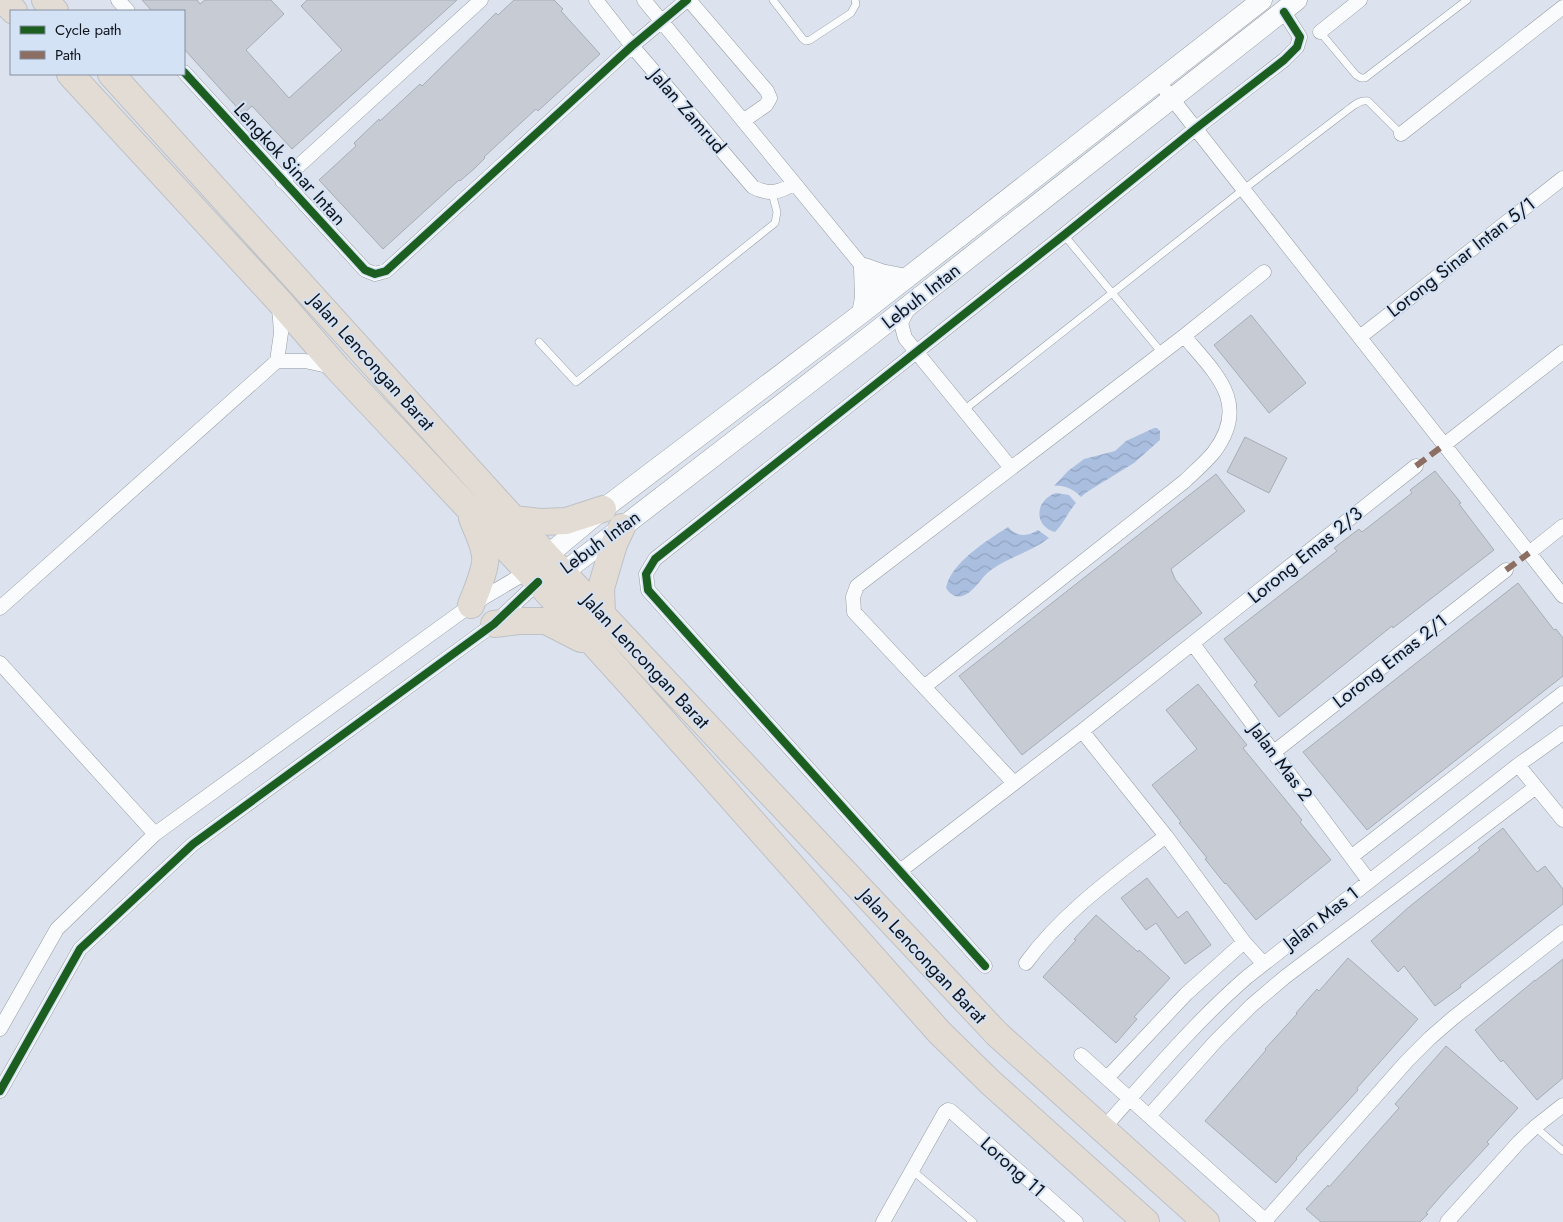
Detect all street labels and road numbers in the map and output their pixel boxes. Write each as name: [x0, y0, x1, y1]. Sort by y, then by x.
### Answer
street label: Jalan Zamrud: [642, 60, 732, 159]
street label: Lengkok Sinar Intan: [228, 97, 352, 231]
street label: Lorong Sinar Intan 5/1: [1381, 190, 1541, 324]
street label: Lebuh Intan: [876, 257, 966, 335]
street label: Jalan Lencongan Barat: [301, 285, 441, 437]
street label: Lorong Emas 2/3: [1242, 500, 1368, 610]
street label: Lebuh Intan: [554, 504, 646, 580]
street label: Jalan Lencongan Barat: [574, 585, 716, 735]
street label: Lorong Emas 2/1: [1327, 608, 1453, 714]
street label: Jalan Mas 2: [1241, 715, 1319, 807]
street label: Jalan Lencongan Barat: [851, 880, 993, 1030]
street label: Jalan Mas 1: [1275, 880, 1365, 958]
street label: Lorong 11: [975, 1130, 1051, 1204]

